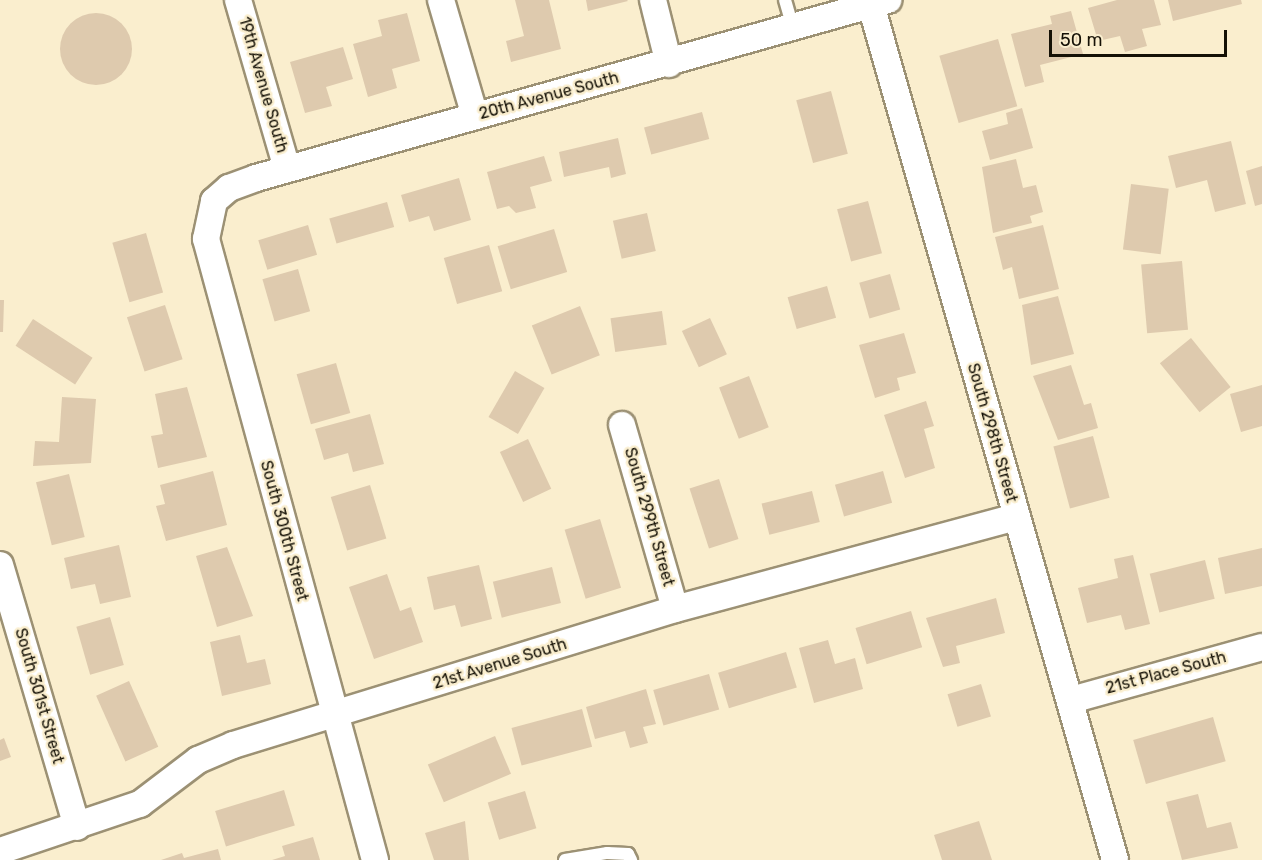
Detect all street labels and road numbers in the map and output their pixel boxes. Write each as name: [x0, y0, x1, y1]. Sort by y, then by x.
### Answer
street label: 19th Avenue South: [234, 15, 292, 155]
street label: 20th Avenue South: [477, 68, 621, 124]
street label: South 298th Street: [963, 361, 1021, 505]
street label: South 299th Street: [620, 446, 678, 588]
street label: South 300th Street: [256, 459, 312, 603]
street label: South 301st Street: [10, 626, 68, 766]
street label: 21st Avenue South: [431, 634, 569, 694]
street label: 21st Place South: [1104, 648, 1228, 698]

